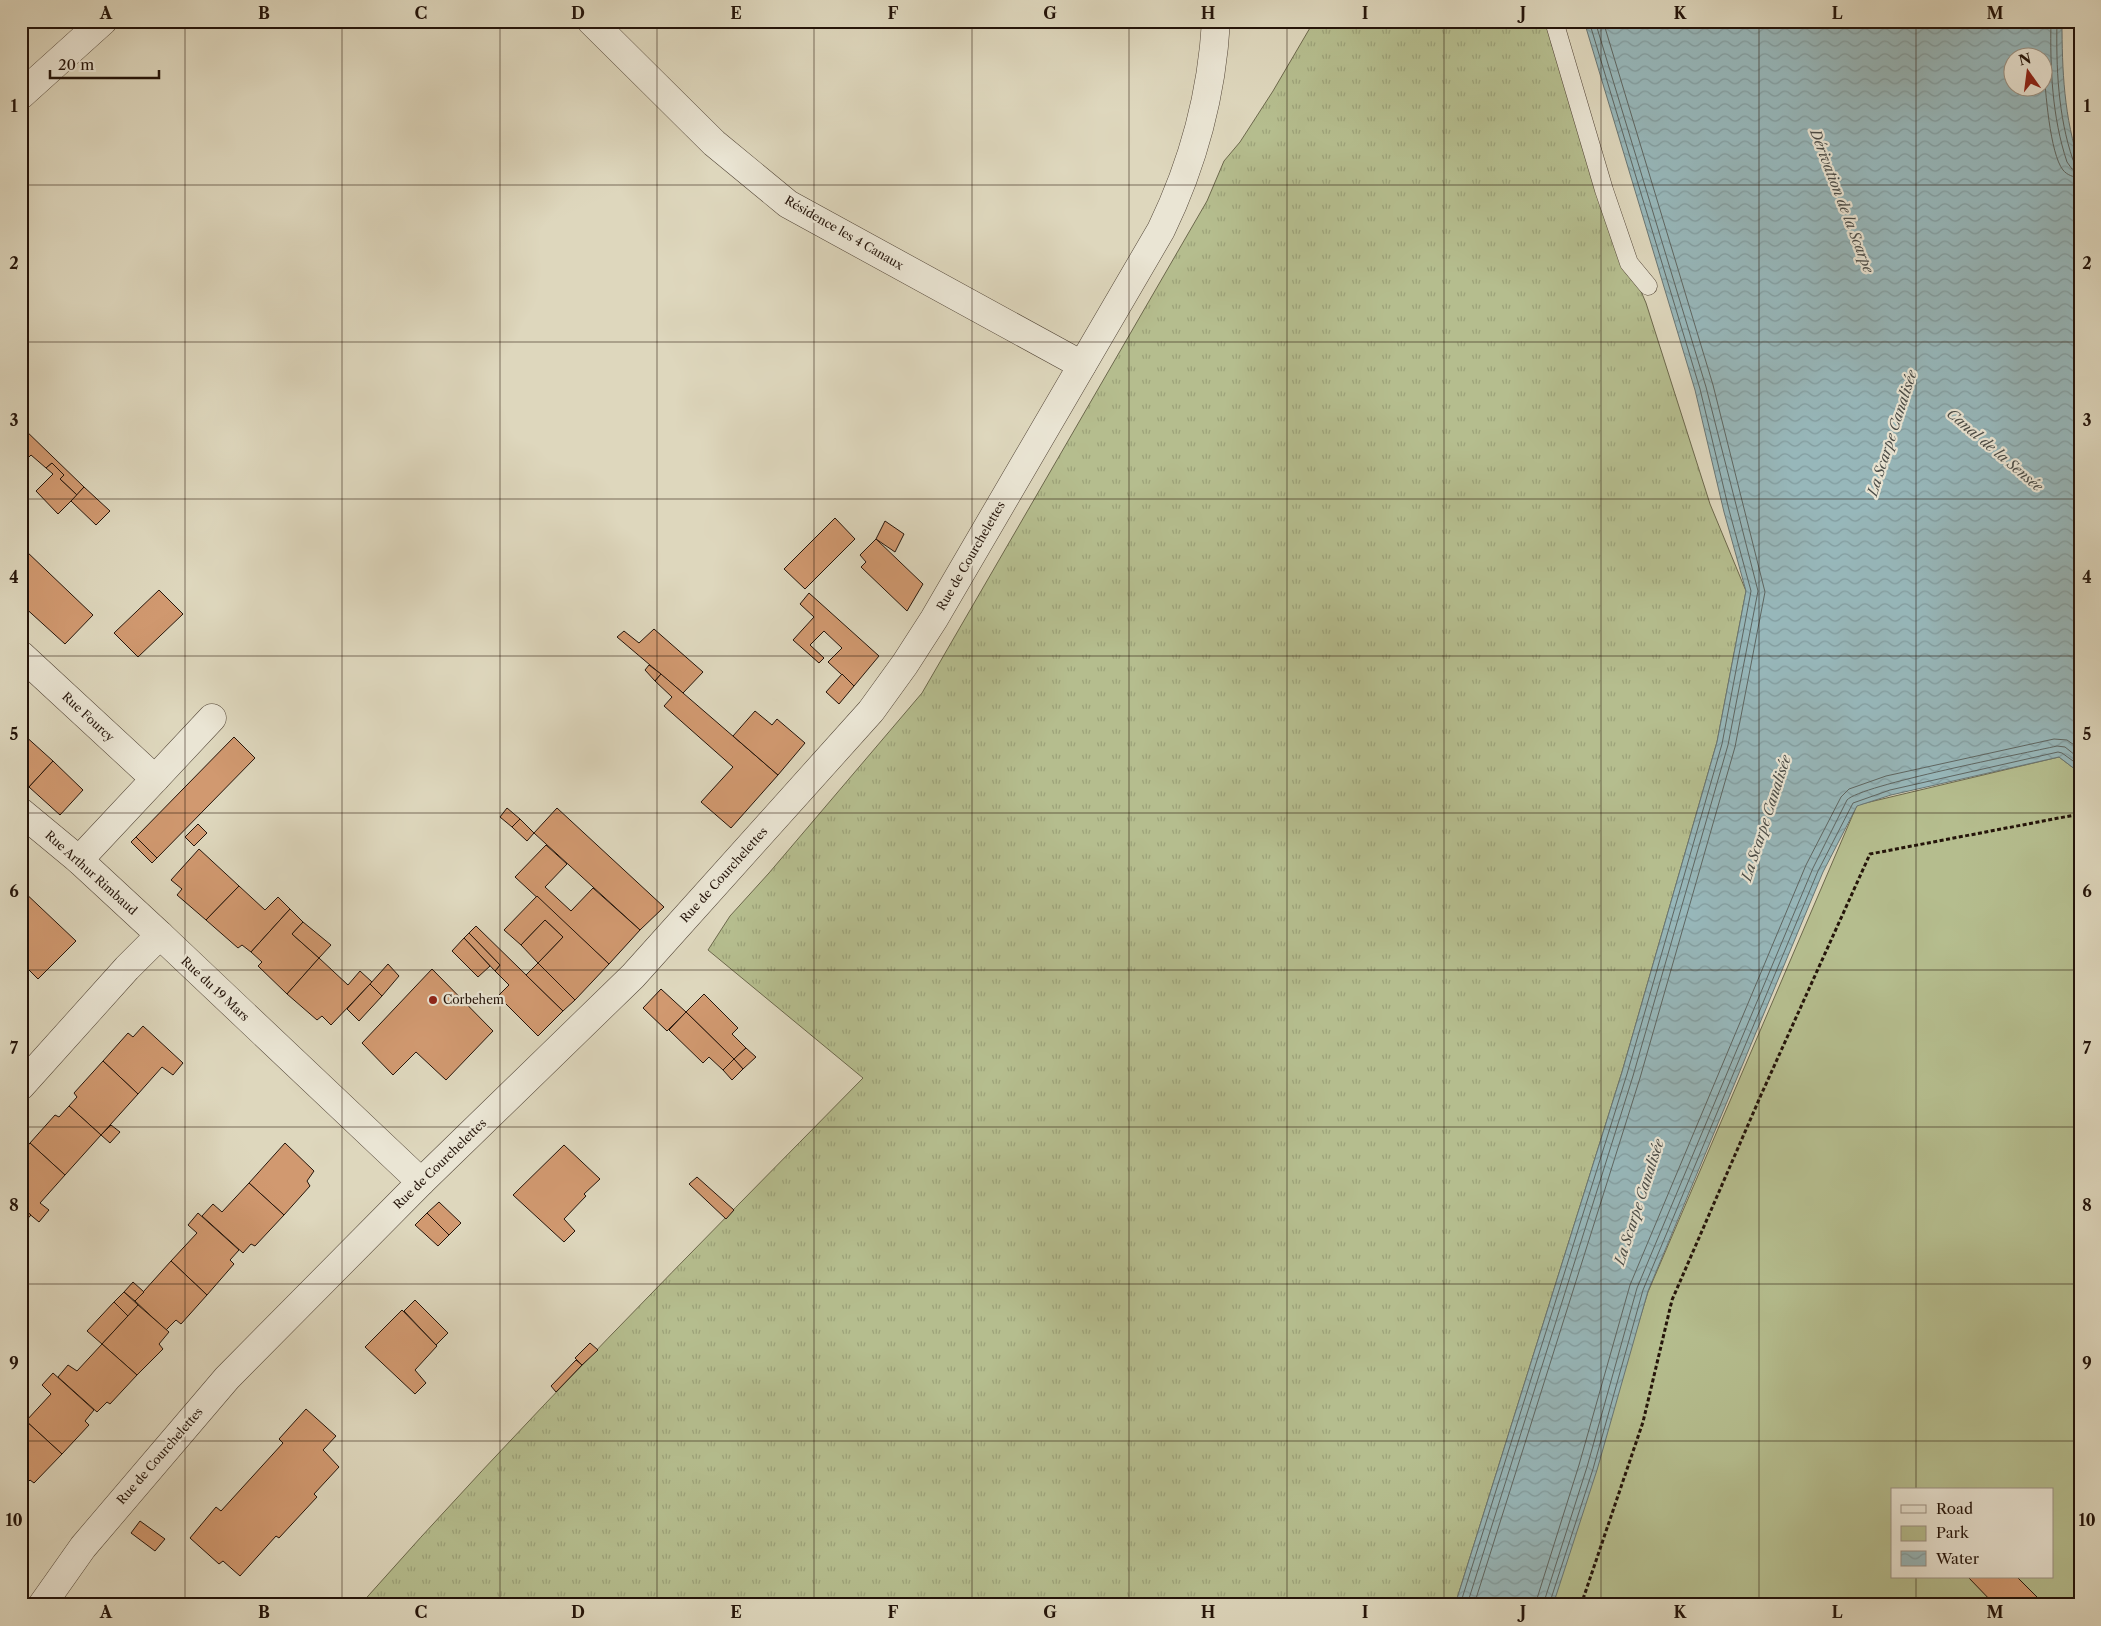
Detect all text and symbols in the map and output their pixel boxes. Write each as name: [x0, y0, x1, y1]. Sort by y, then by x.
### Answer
text: A: [99, 3, 113, 23]
text: B: [258, 3, 270, 23]
text: C: [415, 3, 427, 23]
text: D: [571, 3, 585, 23]
text: E: [730, 3, 742, 23]
text: F: [888, 3, 899, 23]
text: G: [1043, 3, 1057, 23]
text: H: [1201, 3, 1215, 23]
text: I: [1362, 3, 1369, 23]
text: J: [1517, 3, 1526, 23]
text: K: [1674, 3, 1688, 23]
text: L: [1831, 3, 1843, 23]
text: M: [1987, 3, 2004, 23]
scale bar: [50, 48, 159, 80]
north arrow: [2004, 48, 2054, 98]
text: N: [2017, 49, 2033, 70]
text: 20 m: [58, 55, 94, 74]
text: 1: [10, 96, 18, 116]
text: 1: [2083, 96, 2091, 116]
water label: Dérivation de la Scarpe: [1806, 126, 1878, 277]
street label: Résidence les 4 Canaux: [782, 192, 906, 273]
text: 2: [9, 253, 19, 273]
text: 2: [2082, 253, 2092, 273]
water label: La Scarpe Canalisée: [1863, 367, 1921, 499]
water label: Canal de la Sensée: [1943, 405, 2048, 496]
text: 3: [9, 410, 19, 430]
text: 3: [2082, 410, 2092, 430]
street label: Rue de Courchelettes: [933, 499, 1008, 613]
text: 4: [9, 567, 19, 587]
text: 4: [2082, 567, 2092, 587]
street label: Rue Fourcy: [59, 689, 118, 745]
text: 5: [10, 724, 19, 744]
text: 5: [2083, 724, 2092, 744]
water label: La Scarpe Canalisée: [1737, 752, 1795, 884]
street label: Rue de Courchelettes: [677, 824, 771, 926]
street label: Rue Arthur Rimbaud: [42, 827, 141, 918]
text: 6: [9, 881, 19, 901]
text: 6: [2082, 881, 2092, 901]
street label: Rue du 19 Mars: [178, 953, 253, 1024]
place label: Corbehem: [443, 992, 504, 1007]
marker: Corbehem: [427, 994, 439, 1006]
text: 7: [10, 1038, 19, 1058]
text: 7: [2083, 1038, 2092, 1058]
street label: Rue de Courchelettes: [390, 1115, 489, 1212]
water label: La Scarpe Canalisée: [1610, 1136, 1668, 1268]
text: 8: [9, 1195, 19, 1215]
text: 8: [2082, 1195, 2092, 1215]
text: 9: [9, 1353, 19, 1373]
text: 9: [2082, 1353, 2092, 1373]
street label: Rue de Courchelettes: [113, 1404, 206, 1507]
legend: [1891, 1488, 2054, 1578]
text: Road: [1936, 1499, 1973, 1518]
text: 10: [5, 1510, 23, 1530]
text: 10: [2078, 1510, 2096, 1530]
text: Park: [1936, 1523, 1970, 1542]
text: Water: [1935, 1549, 1980, 1568]
text: A: [99, 1602, 113, 1622]
text: B: [258, 1602, 270, 1622]
text: C: [415, 1602, 427, 1622]
text: D: [571, 1602, 585, 1622]
text: E: [730, 1602, 742, 1622]
text: F: [888, 1602, 899, 1622]
text: G: [1043, 1602, 1057, 1622]
text: H: [1201, 1602, 1215, 1622]
text: I: [1362, 1602, 1369, 1622]
text: J: [1517, 1602, 1526, 1622]
text: K: [1674, 1602, 1688, 1622]
text: L: [1831, 1602, 1843, 1622]
text: M: [1987, 1602, 2004, 1622]

